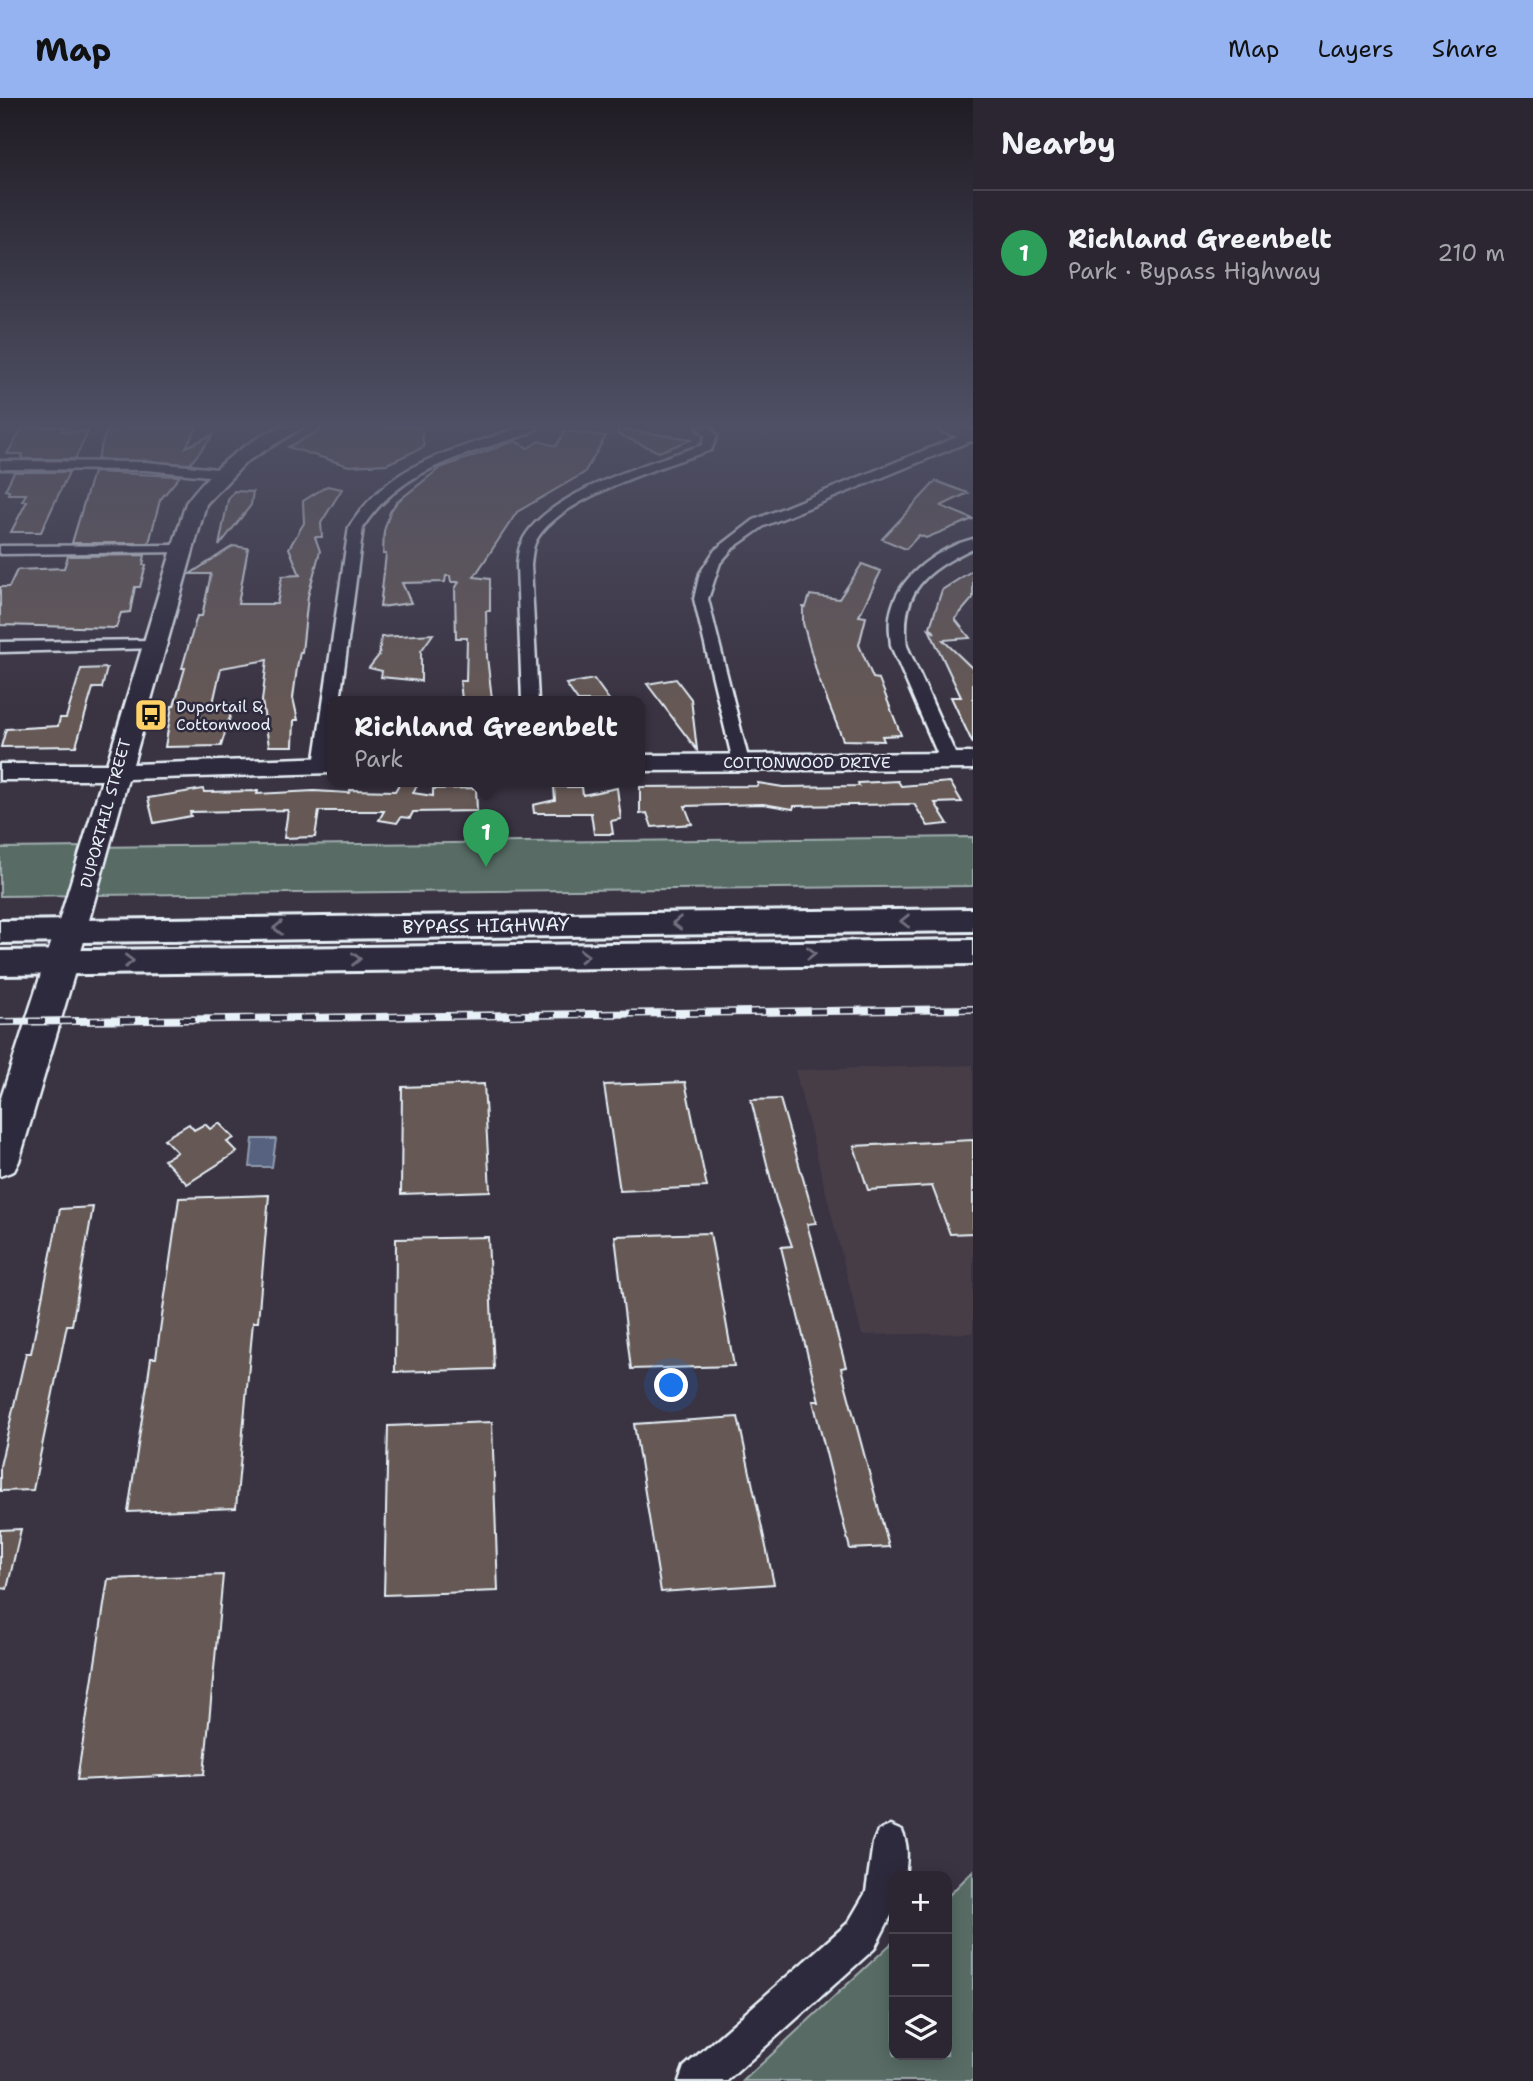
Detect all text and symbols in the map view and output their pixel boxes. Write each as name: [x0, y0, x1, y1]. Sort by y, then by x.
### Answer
text: Map: [35, 27, 111, 72]
text: Map: [1228, 33, 1279, 65]
text: Layers: [1317, 33, 1394, 65]
text: Share: [1432, 33, 1498, 65]
text: Nearby: [1001, 123, 1116, 164]
text: Richland Greenbelt: [1068, 221, 1332, 256]
text: 1: [1019, 238, 1029, 268]
text: 210 m: [1437, 238, 1505, 268]
text: Park · Bypass Highway: [1068, 256, 1321, 286]
bus stop icon: Duportail & Cottonwood: [132, 696, 170, 734]
place label: Duportail & Cottonwood: [176, 696, 271, 735]
popup: [327, 696, 645, 787]
text: Richland Greenbelt: [354, 709, 618, 744]
street label: DUPORTAIL STREET: [75, 736, 136, 890]
text: Park: [354, 744, 404, 774]
street label: COTTONWOOD DRIVE: [723, 752, 891, 773]
pin: 1: [463, 809, 509, 867]
street label: BYPASS HIGHWAY: [402, 912, 570, 939]
one-way arrow: [899, 913, 910, 929]
one-way arrow: [672, 915, 682, 931]
one-way arrow: [273, 920, 283, 936]
one-way arrow: [806, 946, 817, 961]
one-way arrow: [579, 948, 590, 964]
one-way arrow: [351, 951, 362, 966]
one-way arrow: [124, 953, 135, 969]
your location: [654, 1368, 688, 1402]
map controls: [889, 1871, 952, 2060]
button: +: [889, 1871, 952, 1934]
button: −: [889, 1934, 952, 1997]
button: layers: [889, 1997, 952, 2060]

